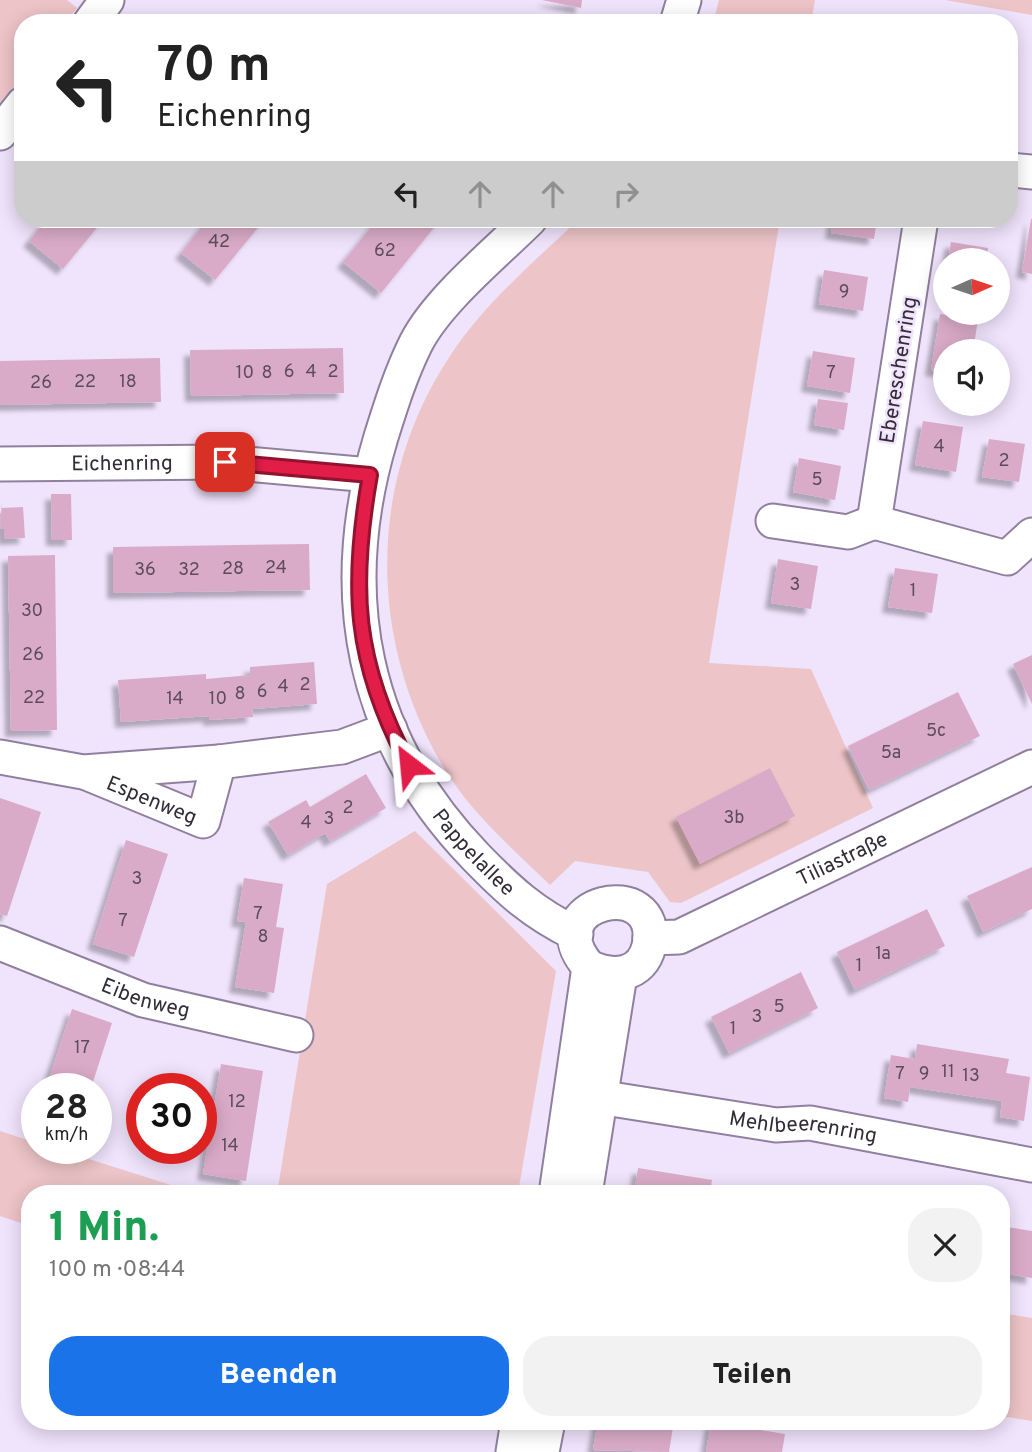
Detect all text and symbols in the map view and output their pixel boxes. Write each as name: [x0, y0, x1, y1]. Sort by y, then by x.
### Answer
text: 70 m: [157, 37, 271, 99]
icon: left: [42, 42, 133, 133]
text: Eichenring: [157, 98, 312, 138]
icon: left: [388, 175, 426, 213]
icon: ahead: [461, 175, 499, 213]
icon: ahead: [534, 175, 572, 213]
icon: right: [607, 175, 645, 213]
house number: 42: [208, 231, 230, 254]
house number: 62: [374, 240, 396, 263]
north arrow: [933, 248, 1010, 326]
map controls: [933, 248, 1010, 416]
house number: 9: [839, 281, 849, 304]
street label: Ebereschenring: [875, 295, 924, 446]
button: sound: [933, 339, 1010, 416]
house number: 6: [284, 361, 294, 384]
house number: 4: [305, 361, 317, 384]
house number: 2: [327, 361, 339, 384]
house number: 10: [236, 362, 254, 385]
house number: 8: [262, 362, 273, 385]
house number: 7: [826, 362, 836, 385]
house number: 22: [74, 371, 96, 394]
house number: 18: [119, 371, 137, 394]
house number: 26: [30, 372, 52, 395]
pin: [195, 432, 255, 492]
house number: 4: [933, 436, 945, 459]
icon: arrive: [206, 443, 244, 481]
street label: Eichenring: [71, 450, 173, 478]
house number: 2: [998, 450, 1010, 473]
house number: 5: [811, 469, 823, 492]
house number: 24: [265, 557, 287, 580]
house number: 28: [222, 558, 244, 581]
house number: 36: [134, 559, 156, 582]
house number: 32: [178, 559, 200, 582]
house number: 3: [790, 574, 800, 597]
house number: 1: [910, 580, 916, 603]
house number: 30: [21, 600, 43, 623]
house number: 26: [22, 644, 44, 667]
house number: 2: [299, 674, 311, 697]
house number: 4: [277, 676, 289, 699]
house number: 6: [257, 681, 267, 704]
house number: 8: [235, 683, 246, 706]
house number: 22: [23, 687, 45, 710]
house number: 14: [166, 688, 184, 711]
house number: 10: [209, 688, 227, 711]
house number: 5c: [926, 720, 946, 743]
position arrow: [372, 728, 446, 802]
house number: 5a: [881, 742, 901, 765]
street label: Espenweg: [102, 771, 201, 832]
house number: 2: [342, 797, 354, 820]
street label: Pappelallee: [425, 804, 520, 903]
house number: 3b: [724, 807, 744, 830]
house number: 3: [324, 808, 334, 831]
house number: 4: [300, 812, 312, 835]
street label: Tiliastraße: [793, 826, 893, 893]
house number: 3: [132, 868, 142, 891]
house number: 7: [253, 903, 263, 926]
house number: 7: [118, 910, 128, 933]
house number: 8: [258, 926, 269, 949]
house number: 1a: [875, 943, 891, 966]
house number: 1: [856, 955, 862, 978]
street label: Eibenweg: [97, 973, 192, 1025]
house number: 5: [773, 996, 785, 1019]
house number: 3: [752, 1006, 762, 1029]
house number: 1: [730, 1018, 736, 1041]
house number: 17: [74, 1037, 90, 1060]
house number: 11: [941, 1061, 955, 1084]
house number: 7: [895, 1063, 905, 1086]
house number: 9: [919, 1063, 929, 1086]
house number: 13: [962, 1065, 980, 1088]
speed limit sign: 30: [126, 1073, 217, 1164]
text: 28: [45, 1087, 88, 1131]
house number: 12: [228, 1091, 246, 1114]
street label: Mehlbeerenring: [727, 1106, 879, 1150]
text: km/h: [45, 1124, 88, 1147]
house number: 14: [221, 1135, 239, 1158]
text: 1 Min.: [49, 1203, 159, 1256]
button: close: [908, 1208, 982, 1282]
text: 100 m · 08:44: [49, 1256, 185, 1285]
button: Beenden: [49, 1336, 509, 1416]
button: Teilen: [523, 1336, 982, 1416]

